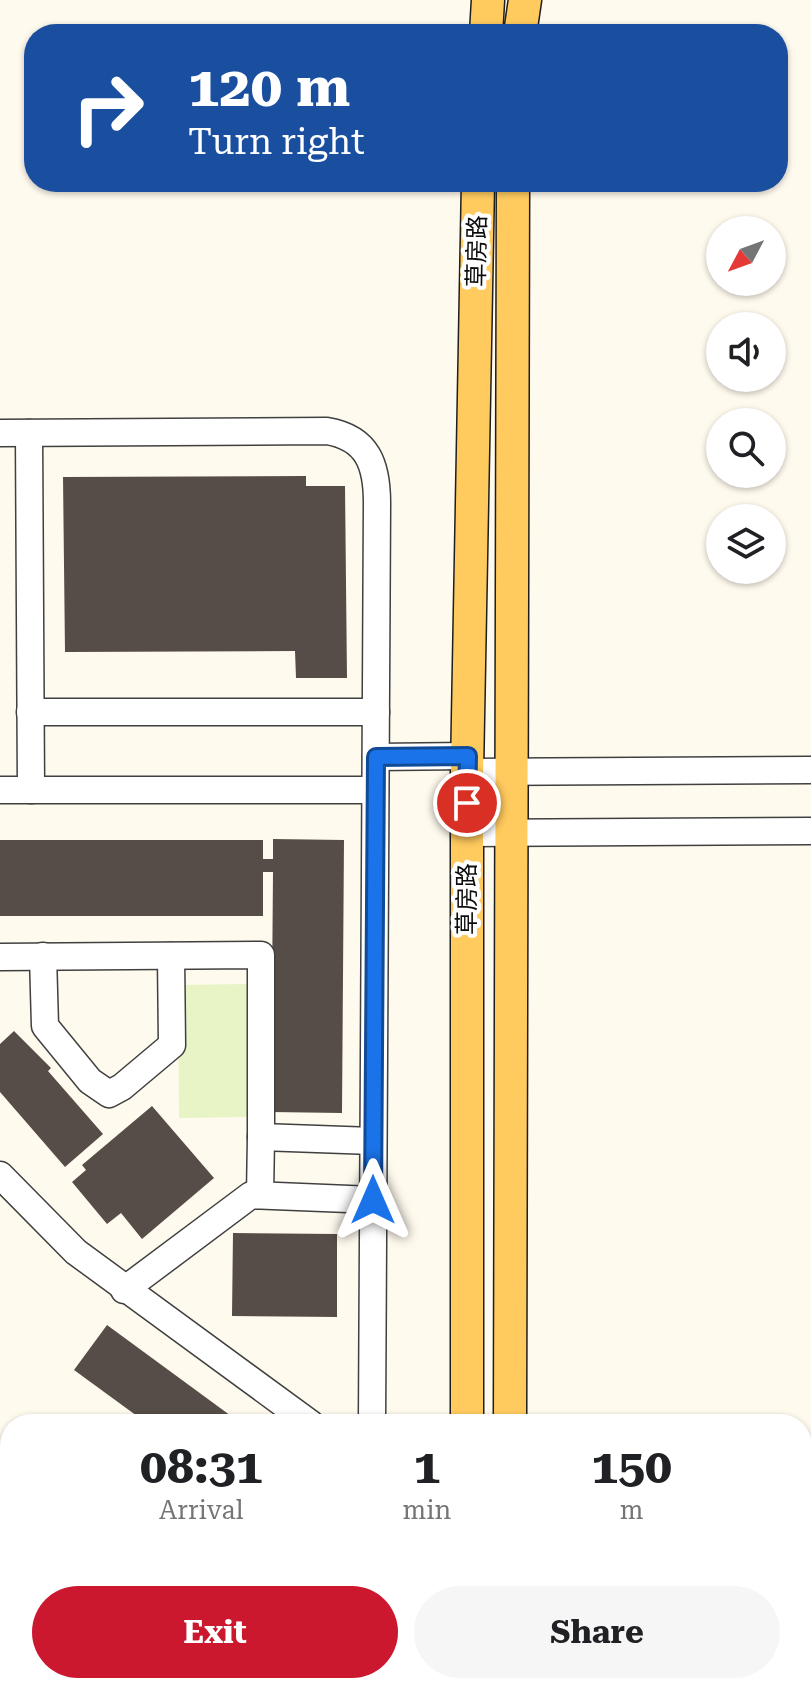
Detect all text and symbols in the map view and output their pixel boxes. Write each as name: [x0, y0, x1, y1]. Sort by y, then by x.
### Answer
text: 120 m: [188, 54, 350, 120]
icon: right: [56, 56, 160, 160]
text: Turn right: [188, 121, 365, 163]
street label: 草房路: [462, 215, 492, 287]
north arrow: [706, 216, 786, 296]
map controls: [706, 216, 786, 584]
button: sound: [706, 312, 786, 392]
button: search: [706, 408, 786, 488]
button: layers: [706, 504, 786, 584]
pin: [433, 769, 501, 837]
icon: arrive: [445, 781, 489, 825]
street label: 草房路: [453, 863, 481, 935]
position arrow: [331, 1158, 415, 1242]
text: 08:31: [140, 1439, 263, 1495]
text: 1: [413, 1439, 440, 1495]
text: 150: [591, 1439, 672, 1495]
text: Arrival: [159, 1495, 244, 1525]
text: min: [403, 1495, 451, 1525]
text: m: [620, 1495, 644, 1525]
button: Exit: [32, 1586, 398, 1678]
button: Share: [414, 1586, 780, 1678]

